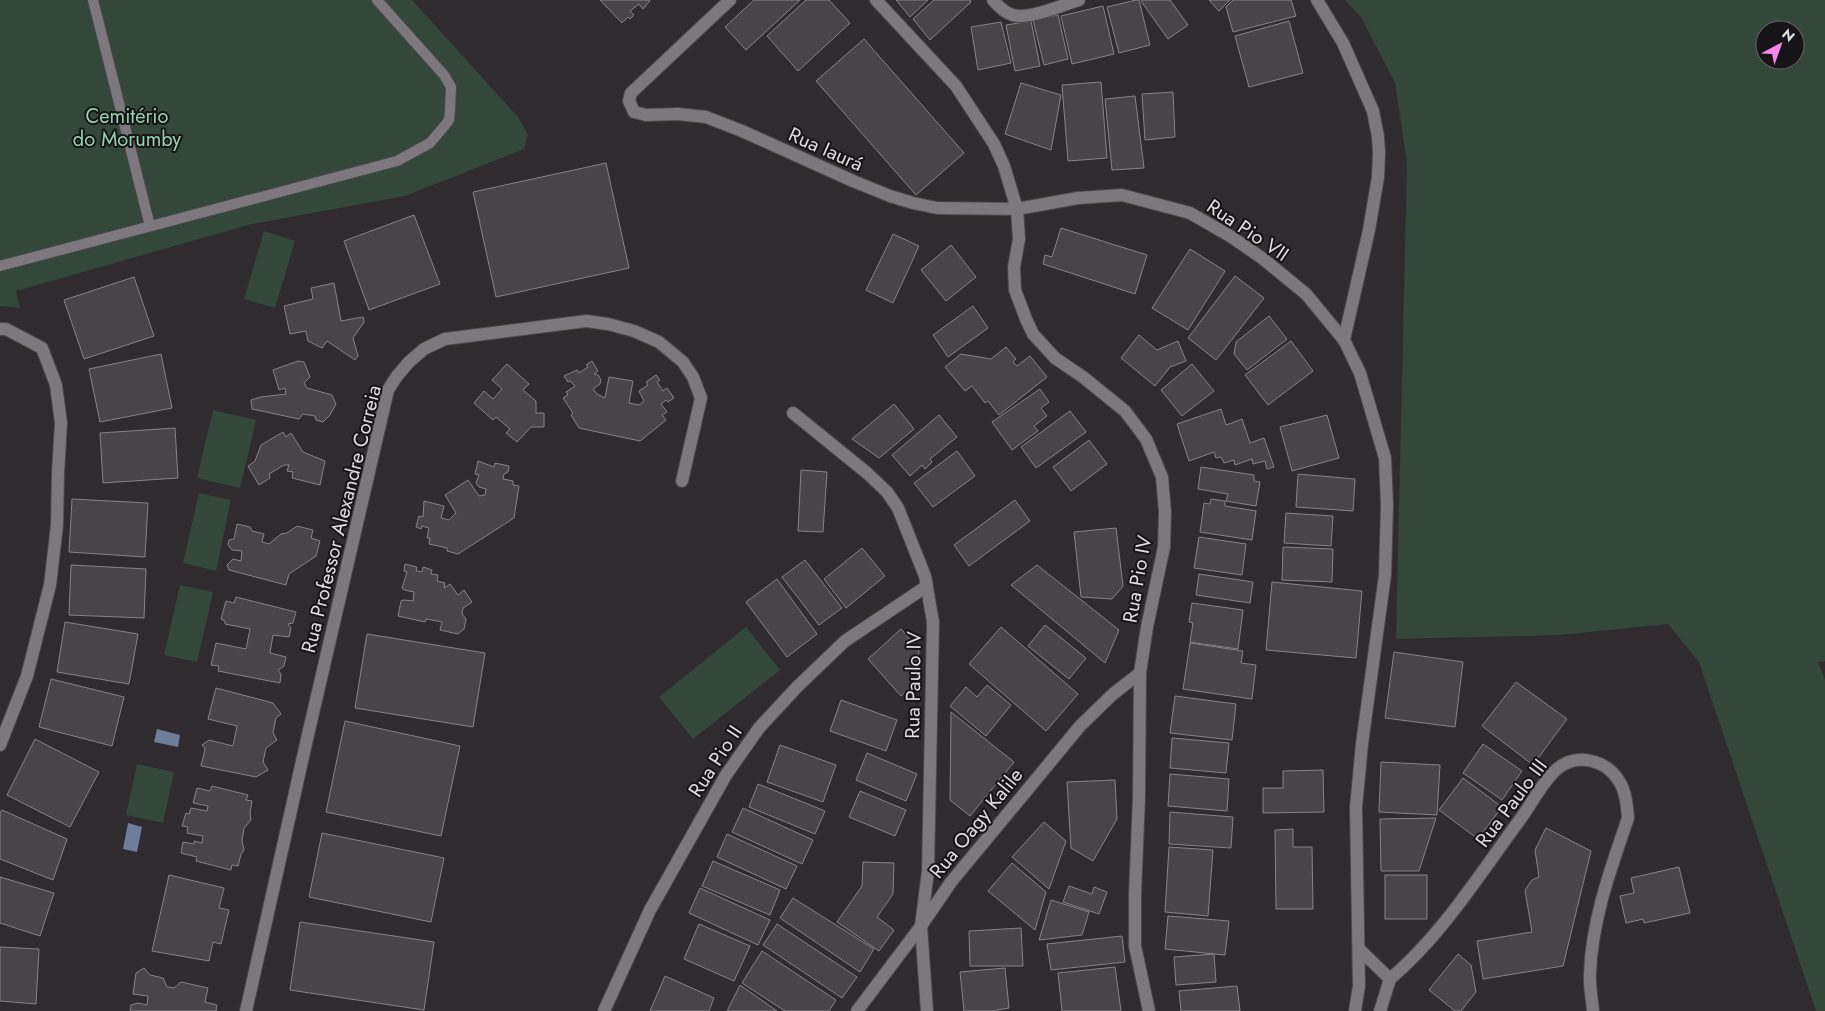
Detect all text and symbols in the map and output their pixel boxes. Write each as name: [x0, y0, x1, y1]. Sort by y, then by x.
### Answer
north arrow: [1755, 20, 1805, 70]
text: N: [1778, 24, 1799, 46]
park label: Cemitério do Morumby: [73, 102, 181, 154]
street label: Rua Iaurá: [784, 120, 868, 179]
street label: Rua Pio VII: [1201, 192, 1295, 269]
street label: Rua Professor Alexandre Correia: [294, 382, 389, 656]
street label: Rua Pio IV: [1116, 532, 1160, 625]
street label: Rua Paulo IV: [898, 630, 929, 739]
street label: Rua Pio II: [681, 720, 749, 803]
street label: Rua Paulo III: [1469, 753, 1554, 854]
street label: Rua Oagy Kalile: [923, 762, 1030, 885]

